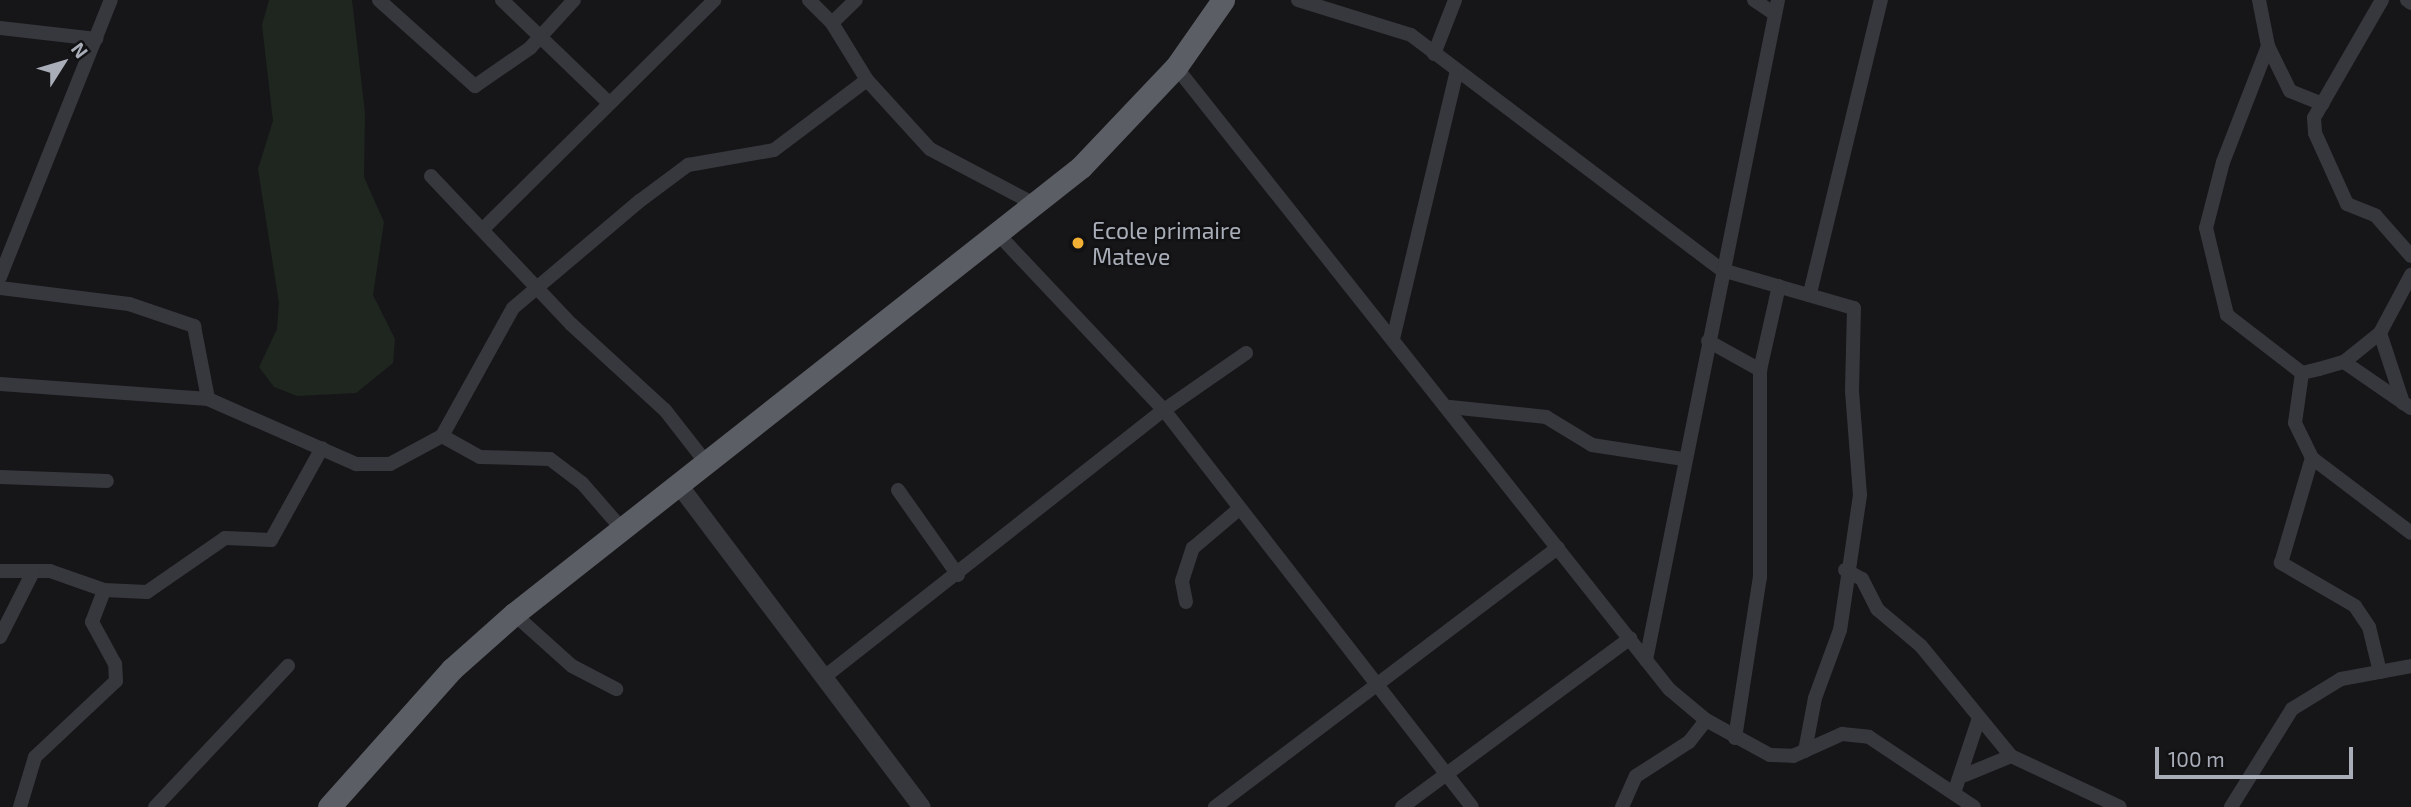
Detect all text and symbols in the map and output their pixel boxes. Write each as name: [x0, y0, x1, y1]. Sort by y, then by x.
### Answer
north arrow: [28, 28, 98, 98]
text: N: [67, 38, 93, 62]
place label: Ecole primaire Mateve: [1092, 216, 1241, 270]
marker: Ecole primaire Mateve: [1070, 235, 1086, 251]
scale bar: [2159, 734, 2357, 778]
text: 100 m: [2168, 746, 2225, 771]

